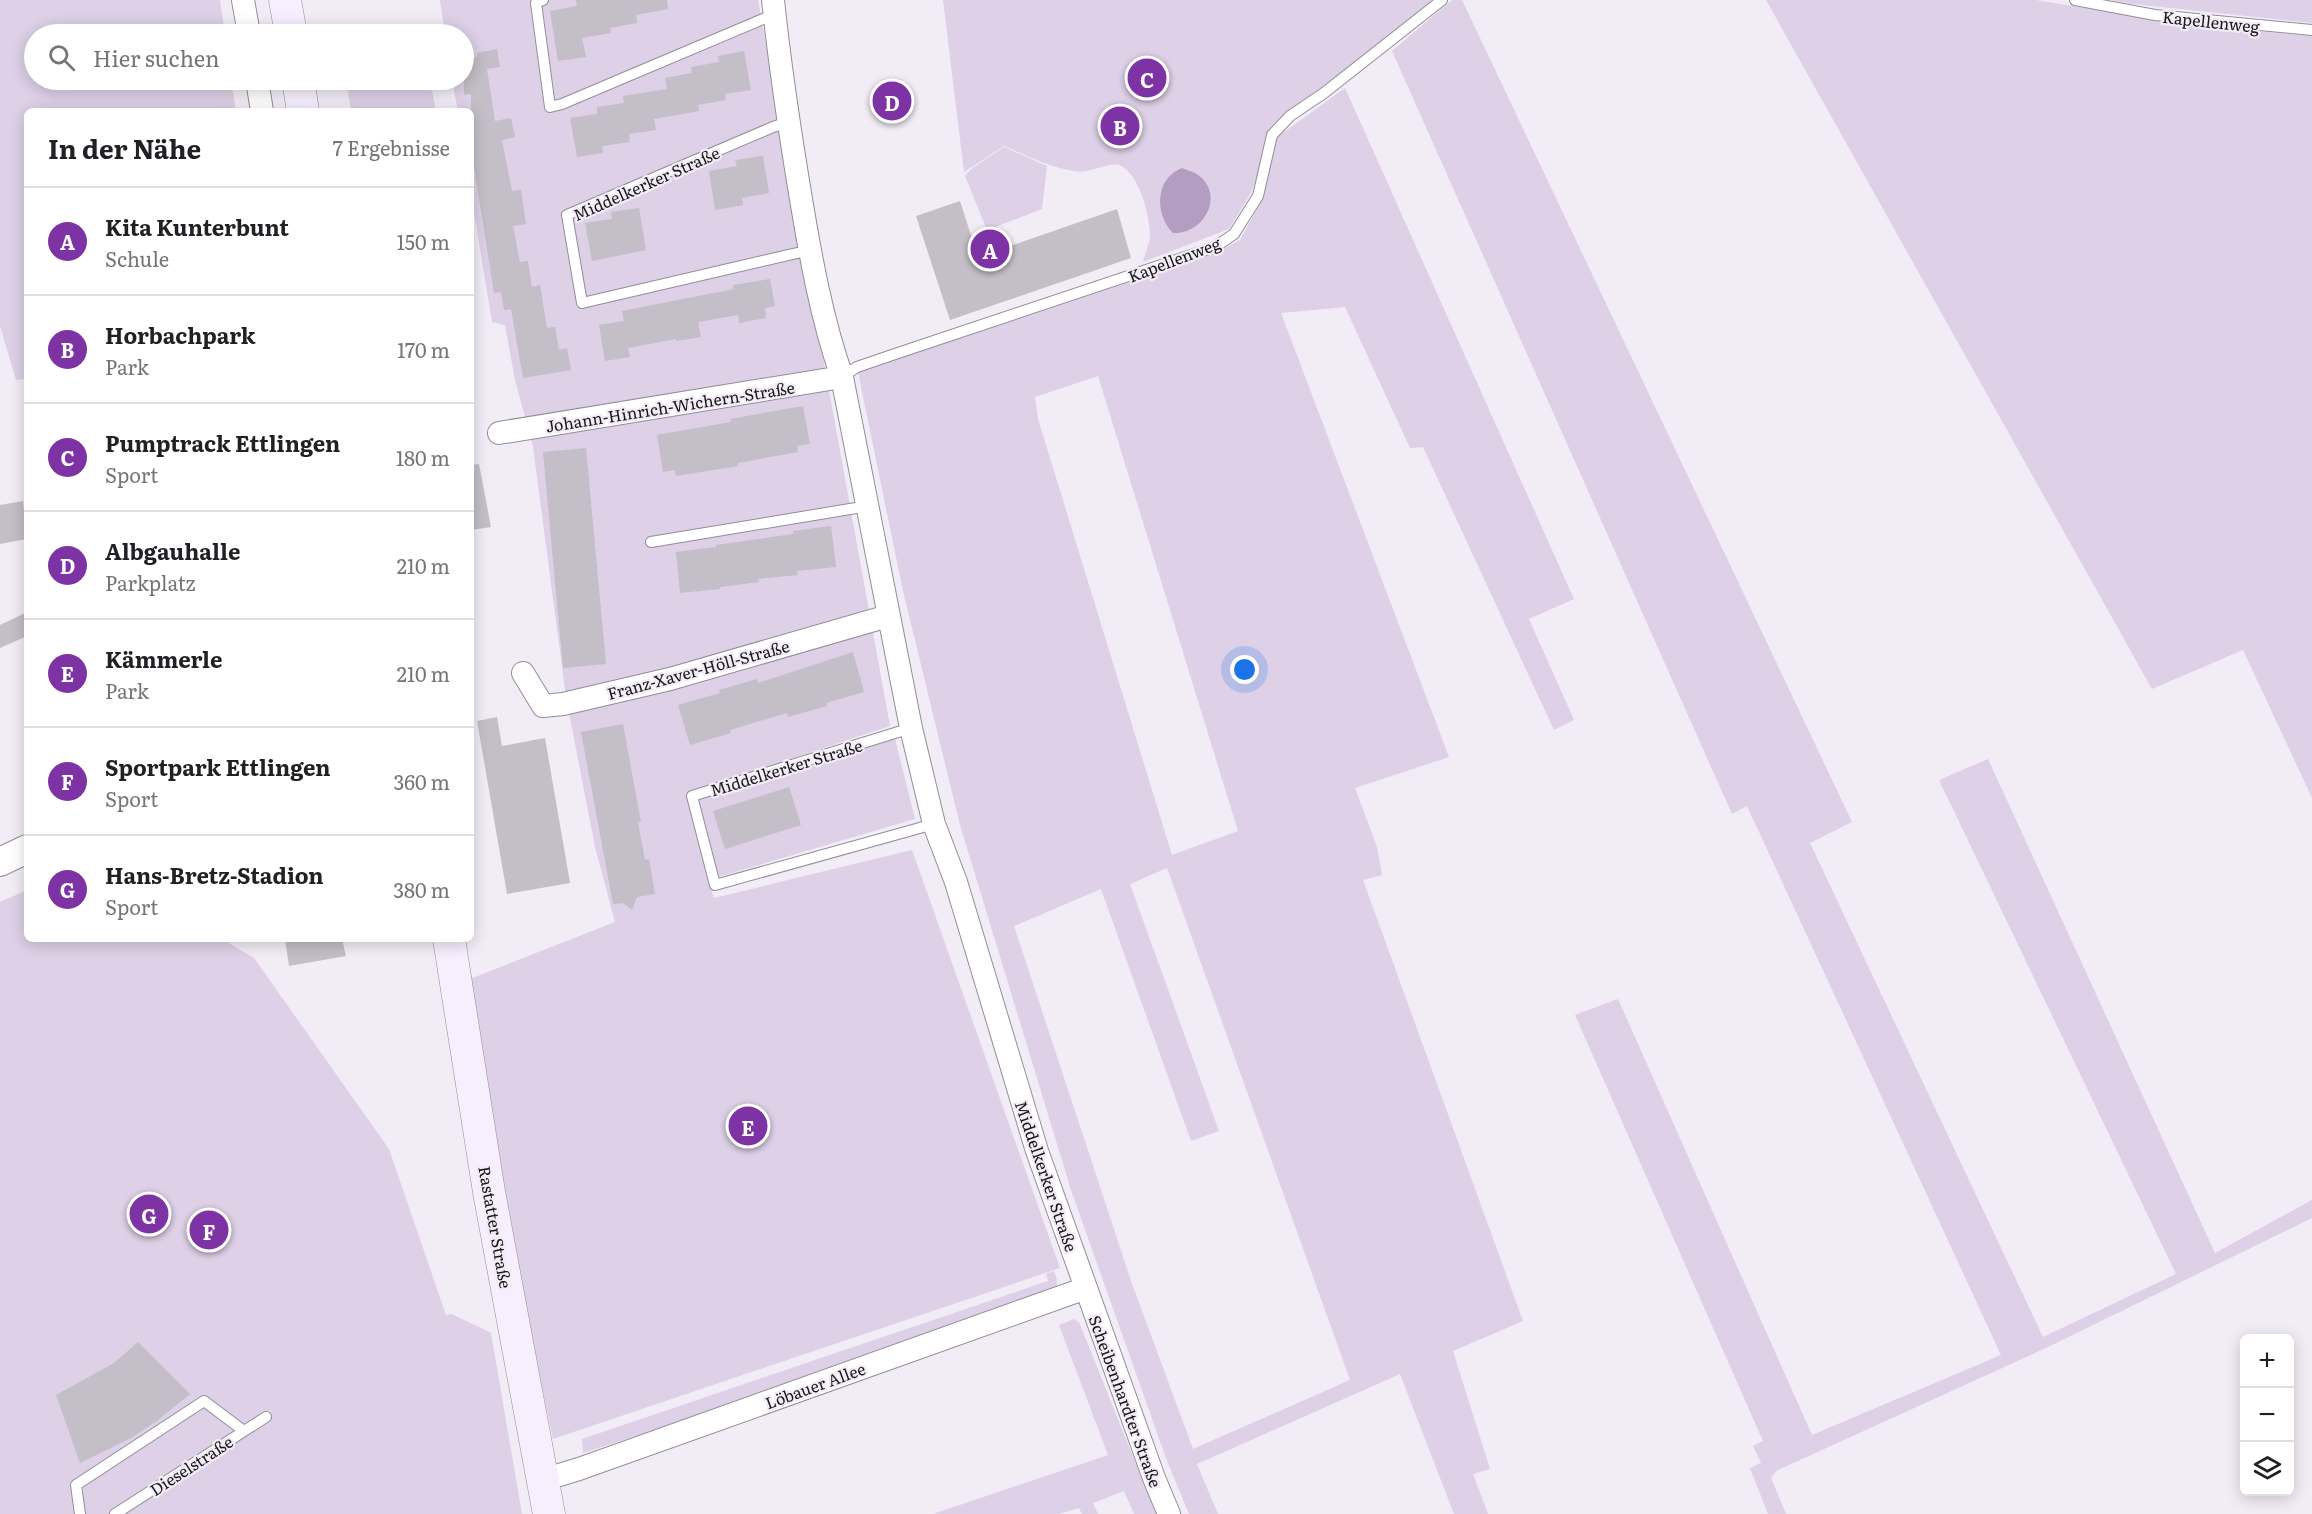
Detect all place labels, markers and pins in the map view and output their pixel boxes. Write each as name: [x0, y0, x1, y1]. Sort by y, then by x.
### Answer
pin: C: [1128, 56, 1166, 100]
pin: D: [872, 78, 912, 124]
pin: B: [1100, 104, 1140, 148]
pin: A: [970, 226, 1010, 272]
pin: E: [728, 1104, 768, 1148]
pin: G: [130, 1192, 168, 1236]
pin: F: [190, 1208, 228, 1252]

